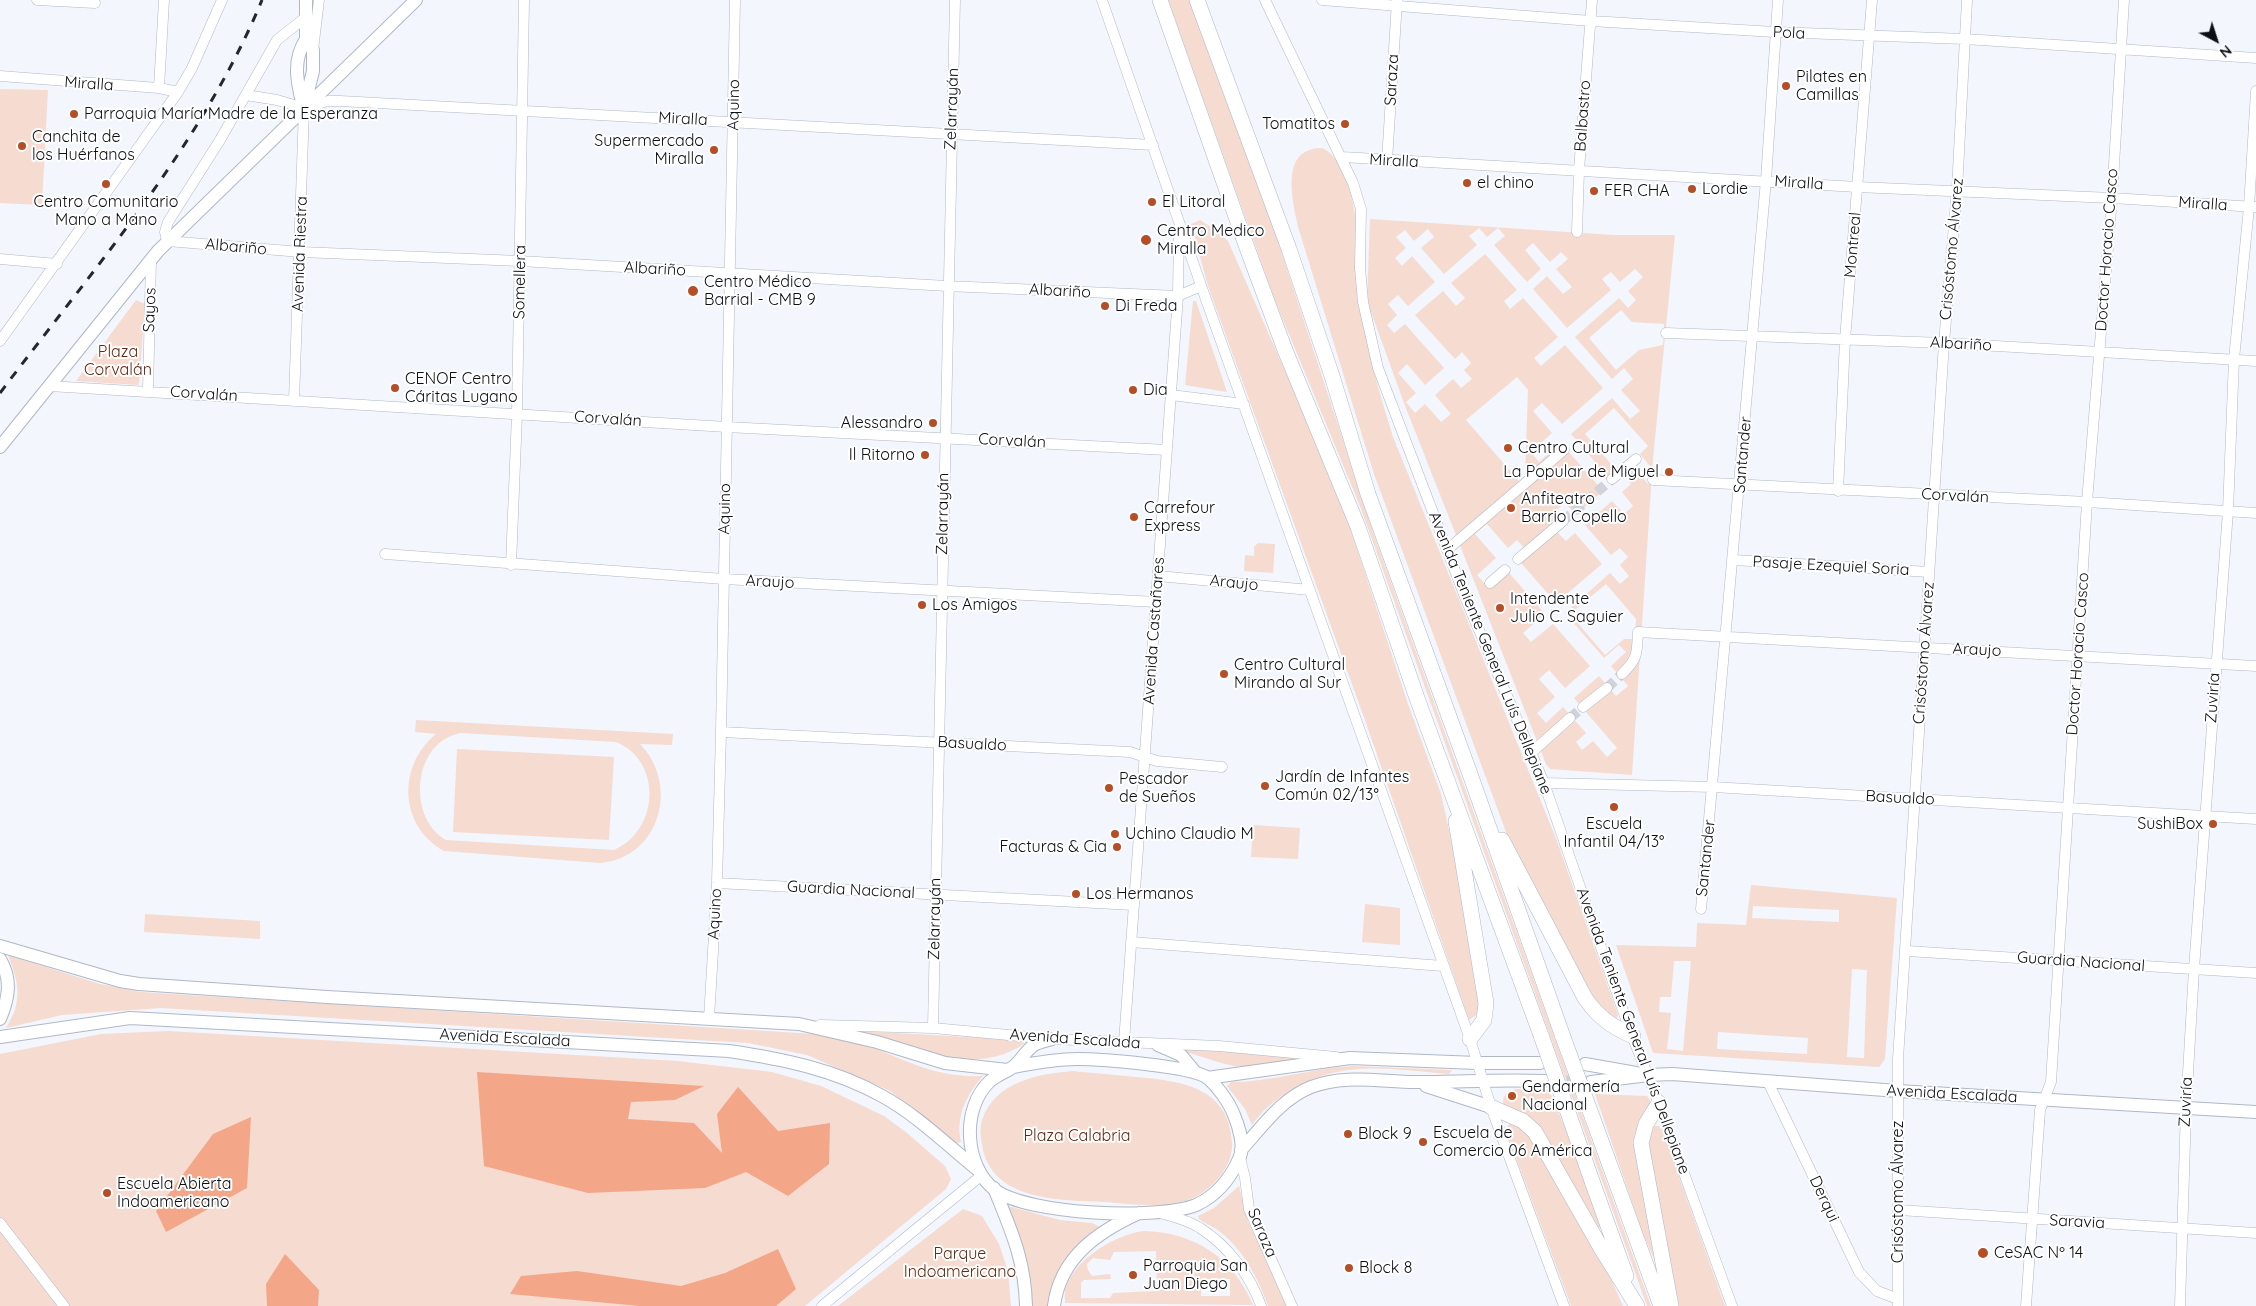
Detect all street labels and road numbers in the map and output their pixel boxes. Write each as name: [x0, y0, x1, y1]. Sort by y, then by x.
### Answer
street label: Pola: [1772, 23, 1806, 43]
street label: Saraza: [1381, 54, 1403, 106]
street label: Zelarrayán: [941, 67, 963, 151]
street label: Miralla: [64, 73, 114, 95]
street label: Aquino: [724, 79, 744, 131]
street label: Balbastro: [1571, 80, 1595, 152]
street label: Miralla: [658, 108, 708, 130]
street label: Miralla: [1369, 150, 1419, 172]
street label: Doctor Horacio Casco: [2092, 168, 2122, 332]
street label: Miralla: [1774, 172, 1824, 194]
street label: Crisóstomo Álvarez: [1936, 177, 1968, 321]
street label: Miralla: [2178, 193, 2228, 215]
street label: Avenida Riestra: [288, 196, 312, 312]
street label: Montreal: [1841, 211, 1865, 279]
street label: Albariño: [204, 235, 268, 259]
street label: Somellera: [510, 245, 530, 319]
street label: Albariño: [624, 258, 686, 280]
street label: Albariño: [1029, 280, 1091, 302]
street label: Sayos: [140, 287, 160, 333]
street label: Albariño: [1930, 333, 1992, 355]
street label: Corvalán: [170, 382, 238, 406]
street label: Corvalán: [574, 407, 642, 431]
street label: Santander: [1730, 416, 1756, 494]
street label: Corvalán: [978, 430, 1046, 452]
street label: Zelarrayán: [933, 473, 953, 555]
street label: Aquino: [715, 483, 735, 535]
street label: Corvalán: [1921, 485, 1989, 507]
street label: Avenida Teniente General Luís Dellepiane: [1424, 509, 1556, 797]
street label: Pasaje Ezequiel Soria: [1752, 552, 1910, 580]
street label: Avenida Castañares: [1139, 557, 1169, 705]
street label: Araujo: [745, 571, 795, 593]
street label: Araujo: [1209, 571, 1259, 595]
street label: Doctor Horacio Casco: [2063, 572, 2093, 736]
street label: Crisóstomo Álvarez: [1909, 581, 1939, 725]
street label: Araujo: [1952, 639, 2002, 661]
street label: Zuviría: [2202, 672, 2224, 724]
street label: Basualdo: [937, 733, 1007, 755]
street label: Basualdo: [1865, 787, 1935, 809]
street label: Santander: [1692, 819, 1720, 897]
street label: Guardia Nacional: [786, 877, 916, 903]
street label: Zelarrayán: [925, 878, 945, 960]
street label: Avenida Teniente General Luís Dellepiane: [1572, 885, 1694, 1177]
street label: Aquino: [704, 888, 726, 940]
street label: Guardia Nacional: [2016, 948, 2146, 976]
street label: Avenida Escalada: [439, 1025, 571, 1051]
street label: Avenida Escalada: [1009, 1025, 1141, 1053]
street label: Zuviría: [2175, 1076, 2197, 1128]
street label: Avenida Escalada: [1886, 1081, 2018, 1107]
street label: Crisóstomo Álvarez: [1888, 1121, 1908, 1263]
street label: Derqui: [1805, 1173, 1843, 1225]
street label: Saraza: [1243, 1205, 1281, 1261]
street label: Saravia: [2049, 1211, 2105, 1233]

